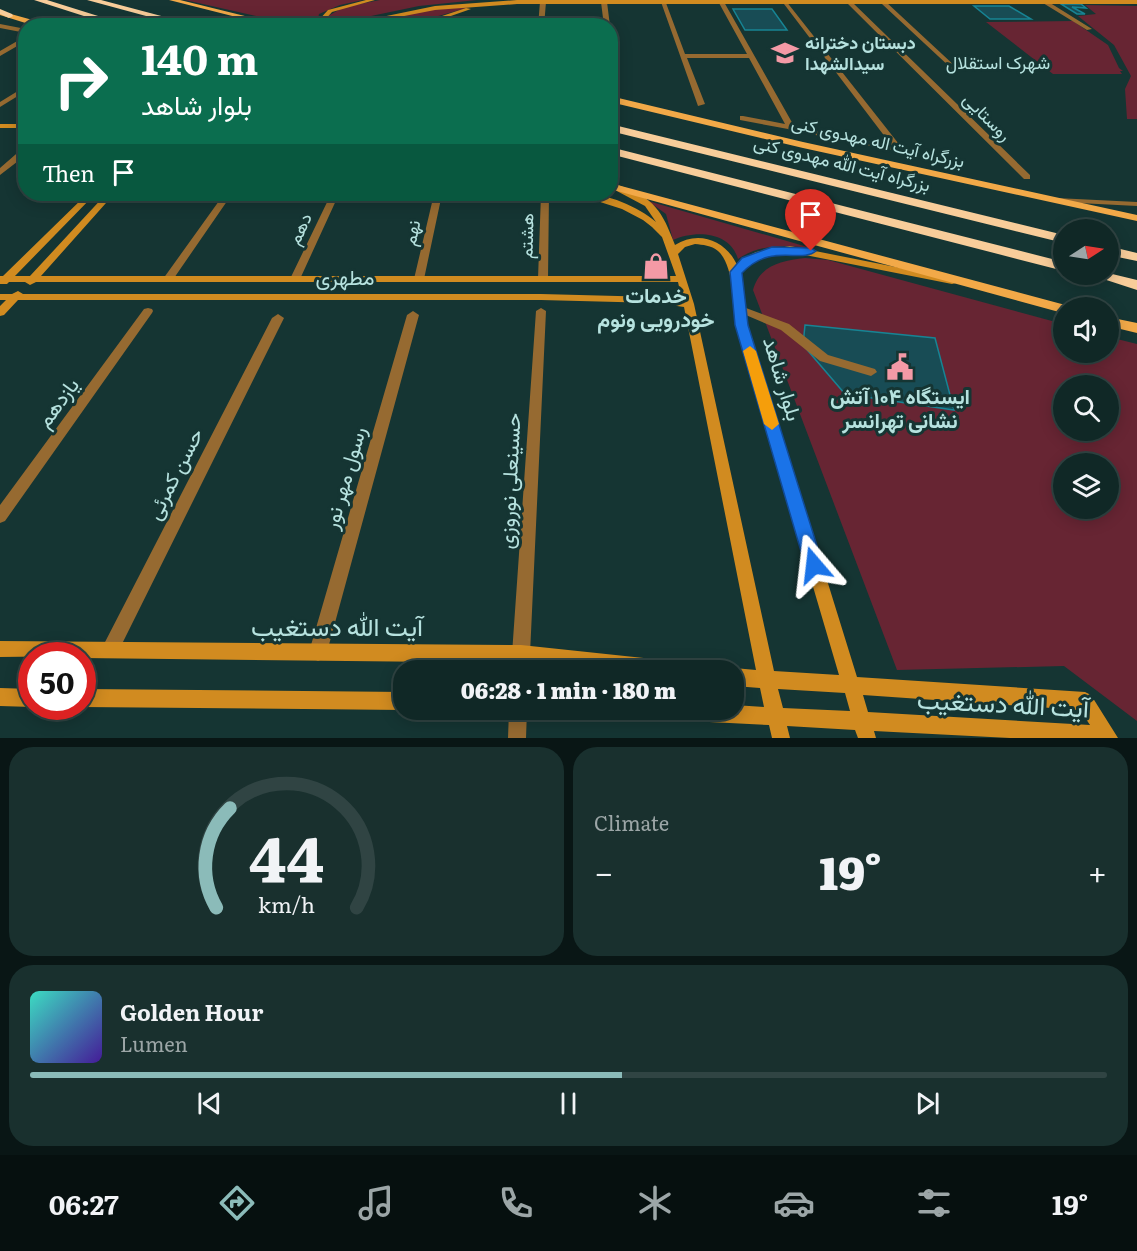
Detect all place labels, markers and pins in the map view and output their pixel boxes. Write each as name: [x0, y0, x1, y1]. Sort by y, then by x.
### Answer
place label: دبستان دخترانه سیدالشهدا: [805, 28, 916, 76]
school or university icon: دبستان دخترانه سیدالشهدا: [770, 38, 800, 68]
pin: [785, 189, 836, 251]
shop icon: خدمات خودرویی ونوم: [641, 251, 671, 281]
place label: خدمات خودرویی ونوم: [597, 278, 715, 334]
public building icon: ایستگاه ۱۰۴ آتش ‌نشانی تهرانسر: [885, 352, 915, 382]
place label: ایستگاه ۱۰۴ آتش ‌نشانی تهرانسر: [830, 379, 970, 434]

